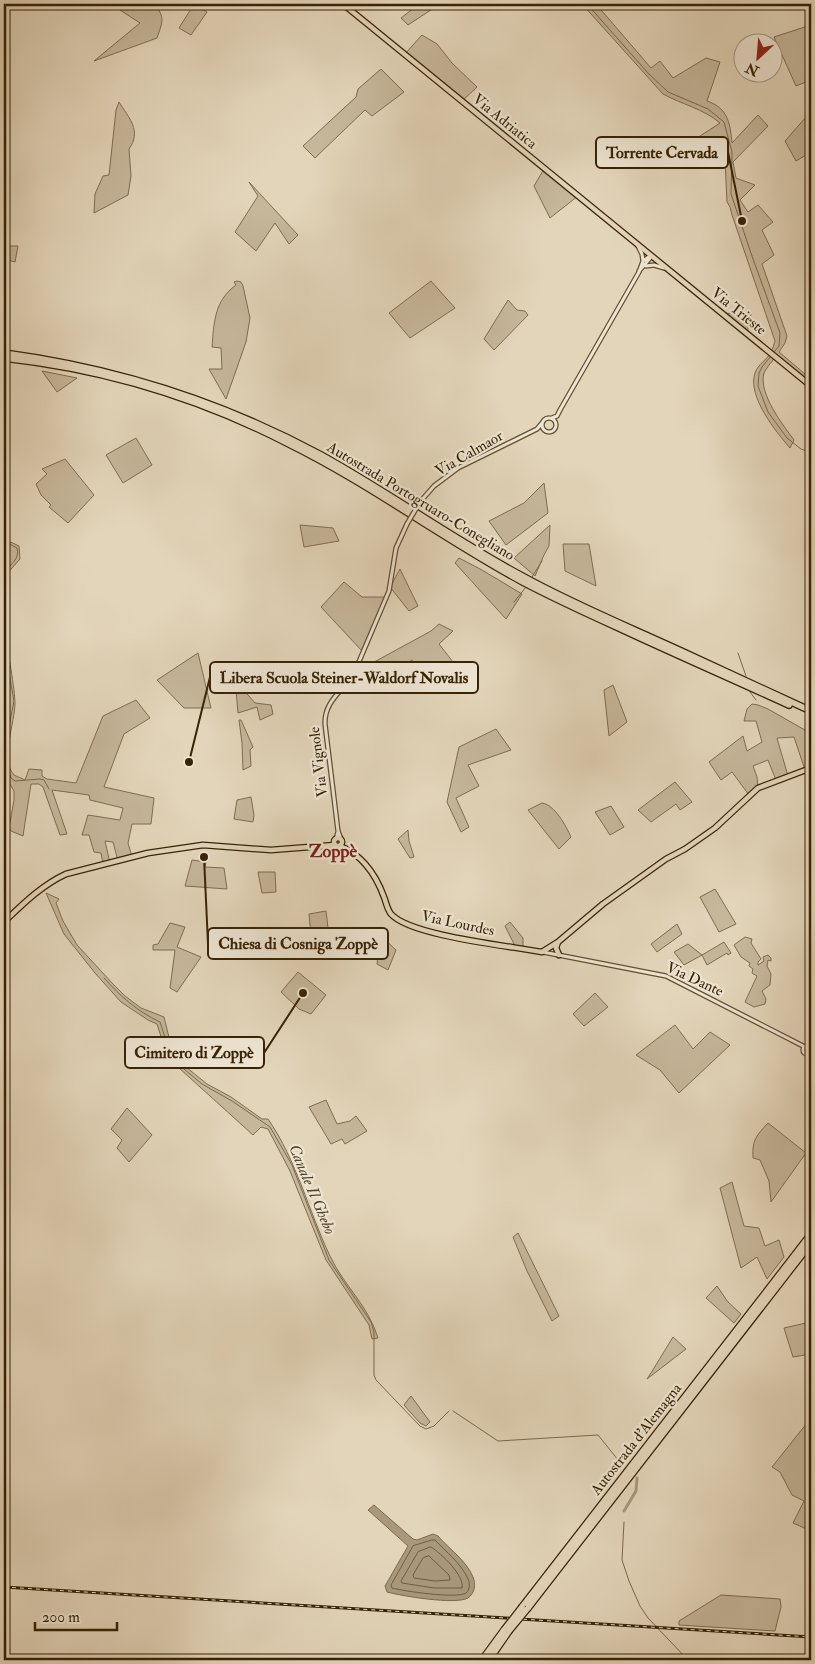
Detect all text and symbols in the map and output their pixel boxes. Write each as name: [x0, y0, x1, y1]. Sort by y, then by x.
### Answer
north arrow: [732, 32, 782, 82]
text: N: [743, 59, 763, 80]
street label: Via Adriatica: [469, 90, 541, 154]
callout: Torrente Cervada: [596, 137, 728, 168]
text: Torrente Cervada: [605, 143, 718, 163]
street label: Via Trieste: [707, 283, 770, 339]
street label: Via Calmaor: [432, 426, 507, 481]
street label: Autostrada Portogruaro-Conegliano: [323, 437, 518, 565]
callout: Libera Scuola Steiner-Waldorf Novalis: [210, 662, 478, 693]
text: Libera Scuola Steiner-Waldorf Novalis: [220, 668, 469, 688]
street label: Via Vignole: [305, 726, 332, 798]
district label: Zoppè: [309, 840, 357, 863]
street label: Via Lourdes: [420, 906, 496, 940]
callout: Chiesa di Cosniga Zoppè: [208, 928, 388, 959]
text: Chiesa di Cosniga Zoppè: [218, 934, 378, 955]
street label: Via Dante: [663, 958, 726, 1001]
callout: Cimitero di Zoppè: [125, 1037, 264, 1068]
text: Cimitero di Zoppè: [134, 1043, 254, 1064]
water label: Canale Il Ghebo: [284, 1141, 340, 1238]
street label: Autostrada d'Alemagna: [586, 1379, 687, 1500]
scale bar: [35, 1599, 118, 1631]
text: 200 m: [42, 1608, 80, 1627]

